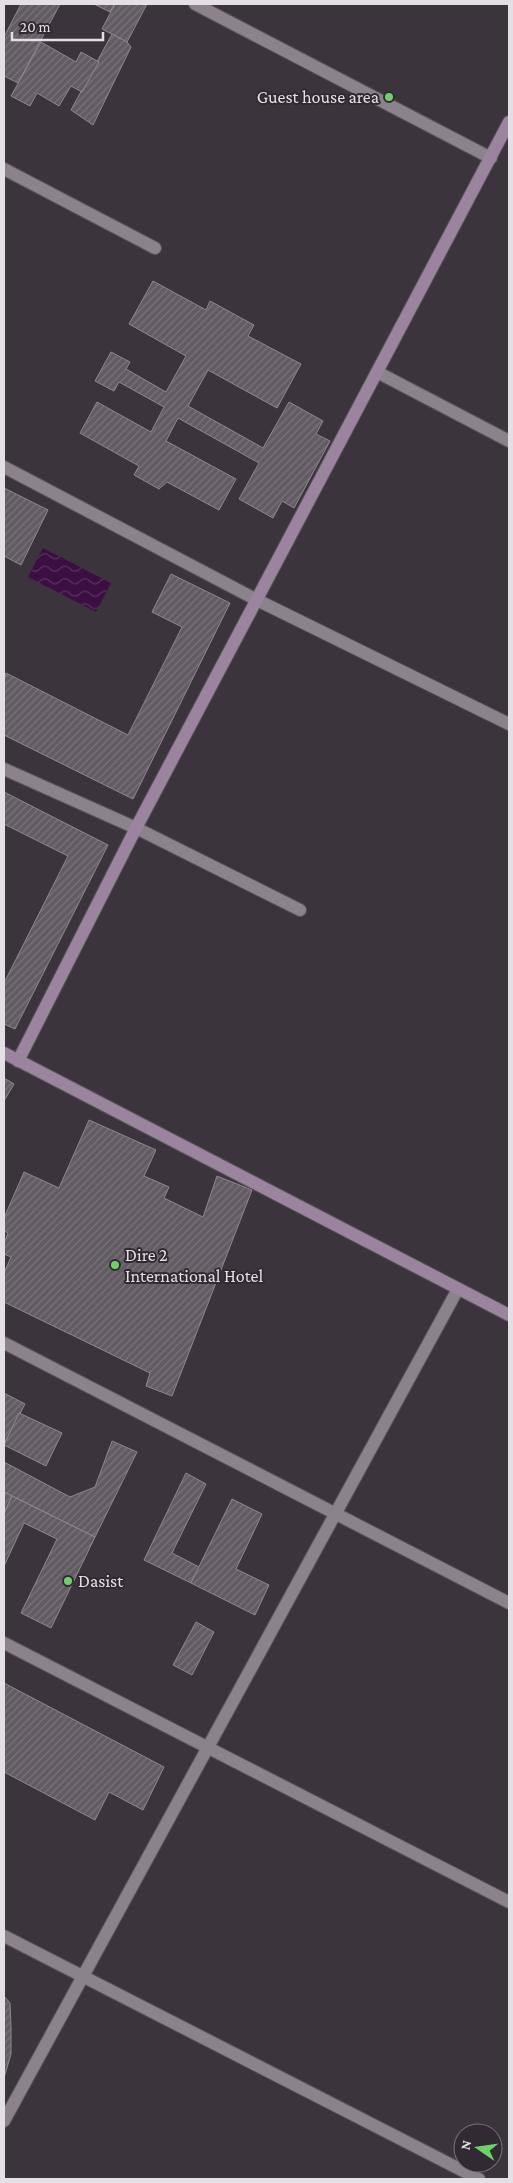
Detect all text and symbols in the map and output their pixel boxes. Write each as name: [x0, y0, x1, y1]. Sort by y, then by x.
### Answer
scale bar: [12, 10, 104, 42]
text: 20 m: [20, 19, 51, 35]
place label: Guest house area: [257, 87, 379, 107]
marker: Guest house area: [383, 91, 395, 103]
place label: Dire 2 International Hotel: [125, 1245, 263, 1286]
marker: Dire 2 International Hotel: [109, 1259, 121, 1271]
place label: Dasist: [78, 1571, 124, 1591]
marker: Dasist: [62, 1575, 74, 1587]
north arrow: [453, 2123, 503, 2173]
text: N: [456, 2138, 474, 2152]

